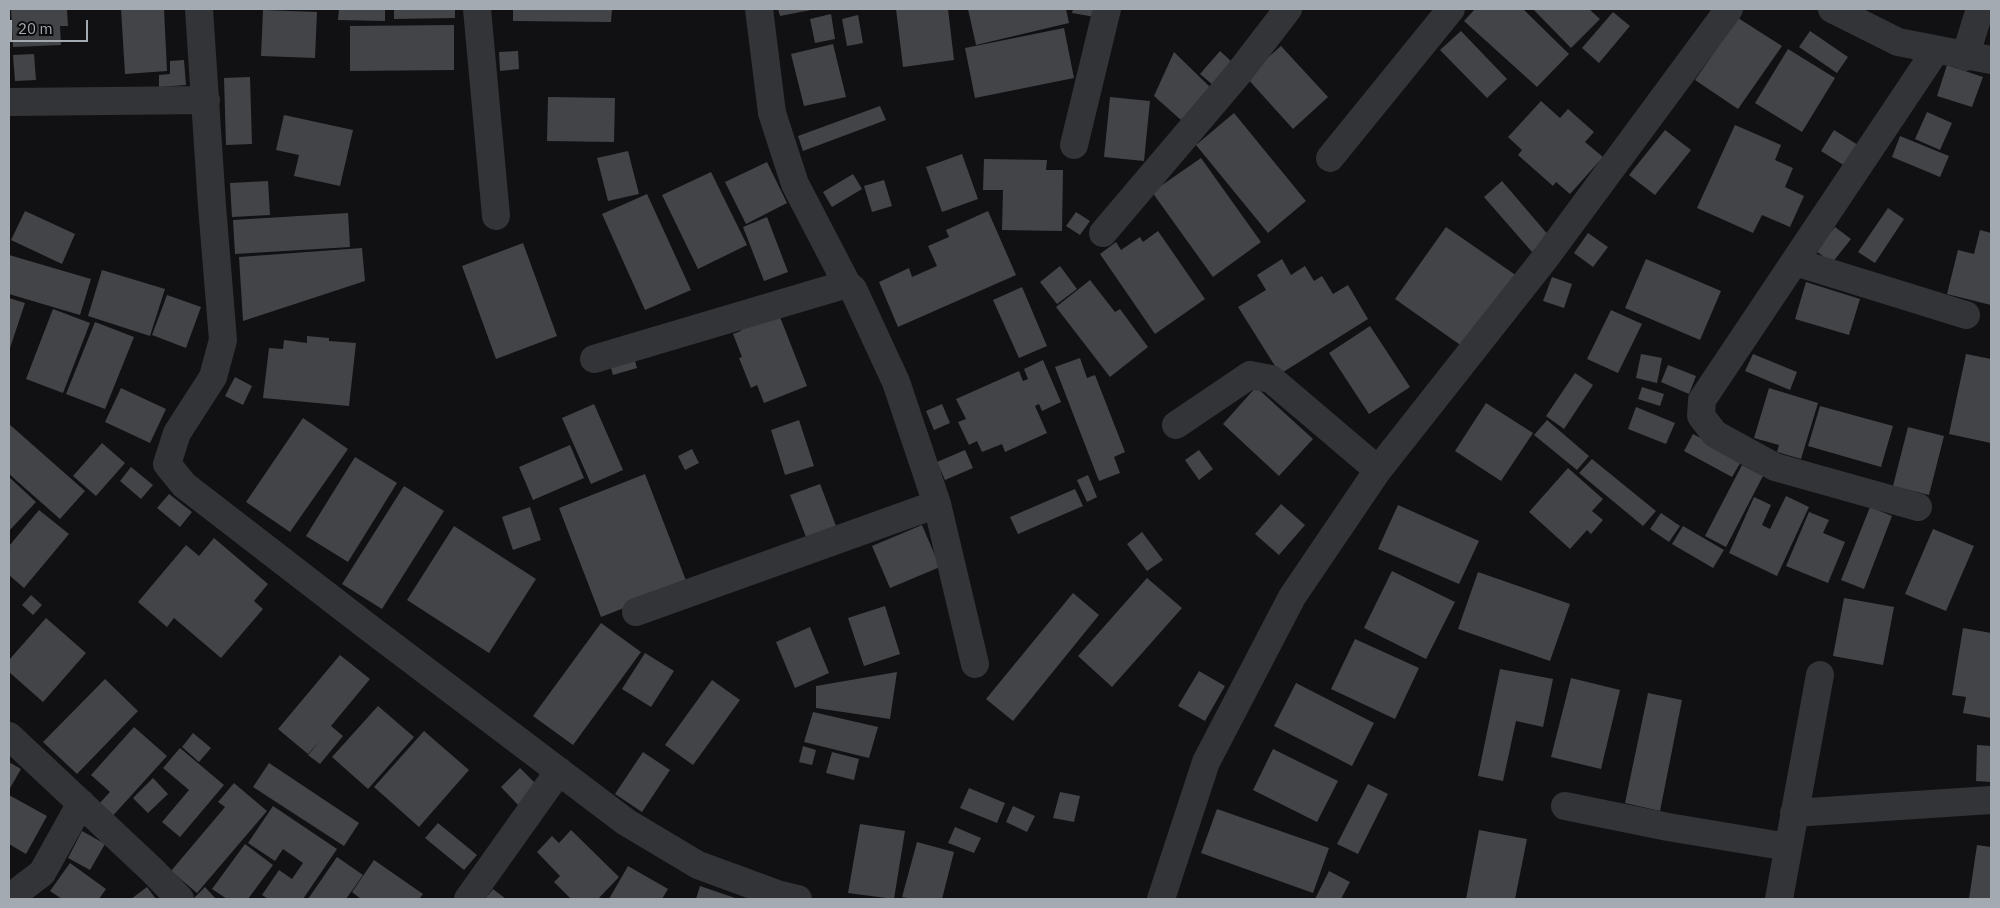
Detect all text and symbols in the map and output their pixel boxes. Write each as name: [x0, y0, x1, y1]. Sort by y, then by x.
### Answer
scale bar: [12, 10, 90, 42]
text: 20 m: [18, 19, 53, 38]

